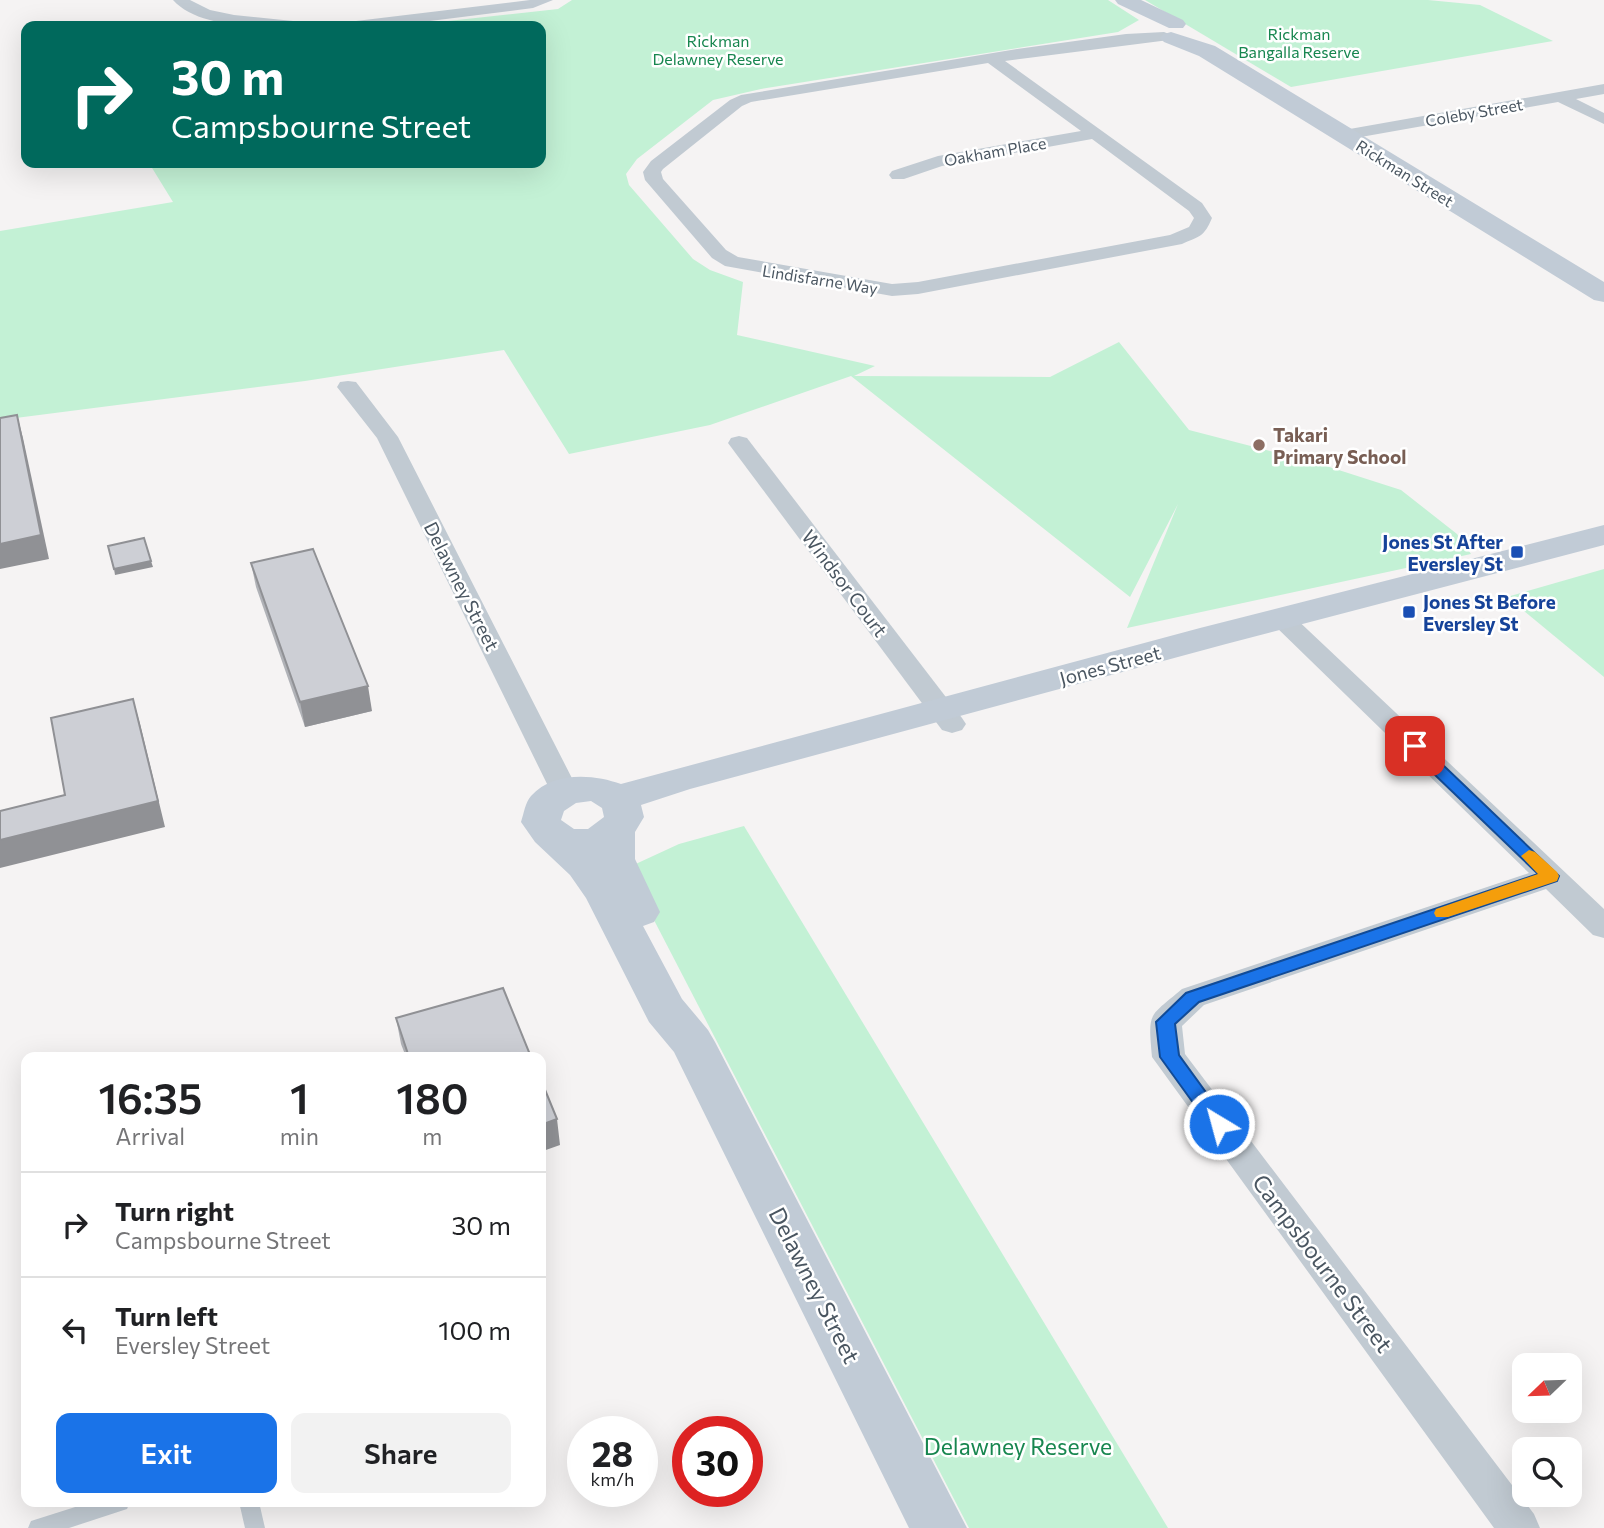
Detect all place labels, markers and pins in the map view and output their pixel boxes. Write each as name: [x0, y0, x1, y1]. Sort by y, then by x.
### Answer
place label: Takari Primary School: [1273, 423, 1406, 468]
marker: Takari Primary School: [1251, 437, 1267, 453]
place label: Jones St After Eversley St: [1382, 530, 1503, 575]
marker: Jones St After Eversley St: [1509, 544, 1525, 560]
place label: Jones St Before Eversley St: [1423, 590, 1556, 635]
marker: Jones St Before Eversley St: [1401, 604, 1417, 620]
pin: [1385, 716, 1445, 776]

